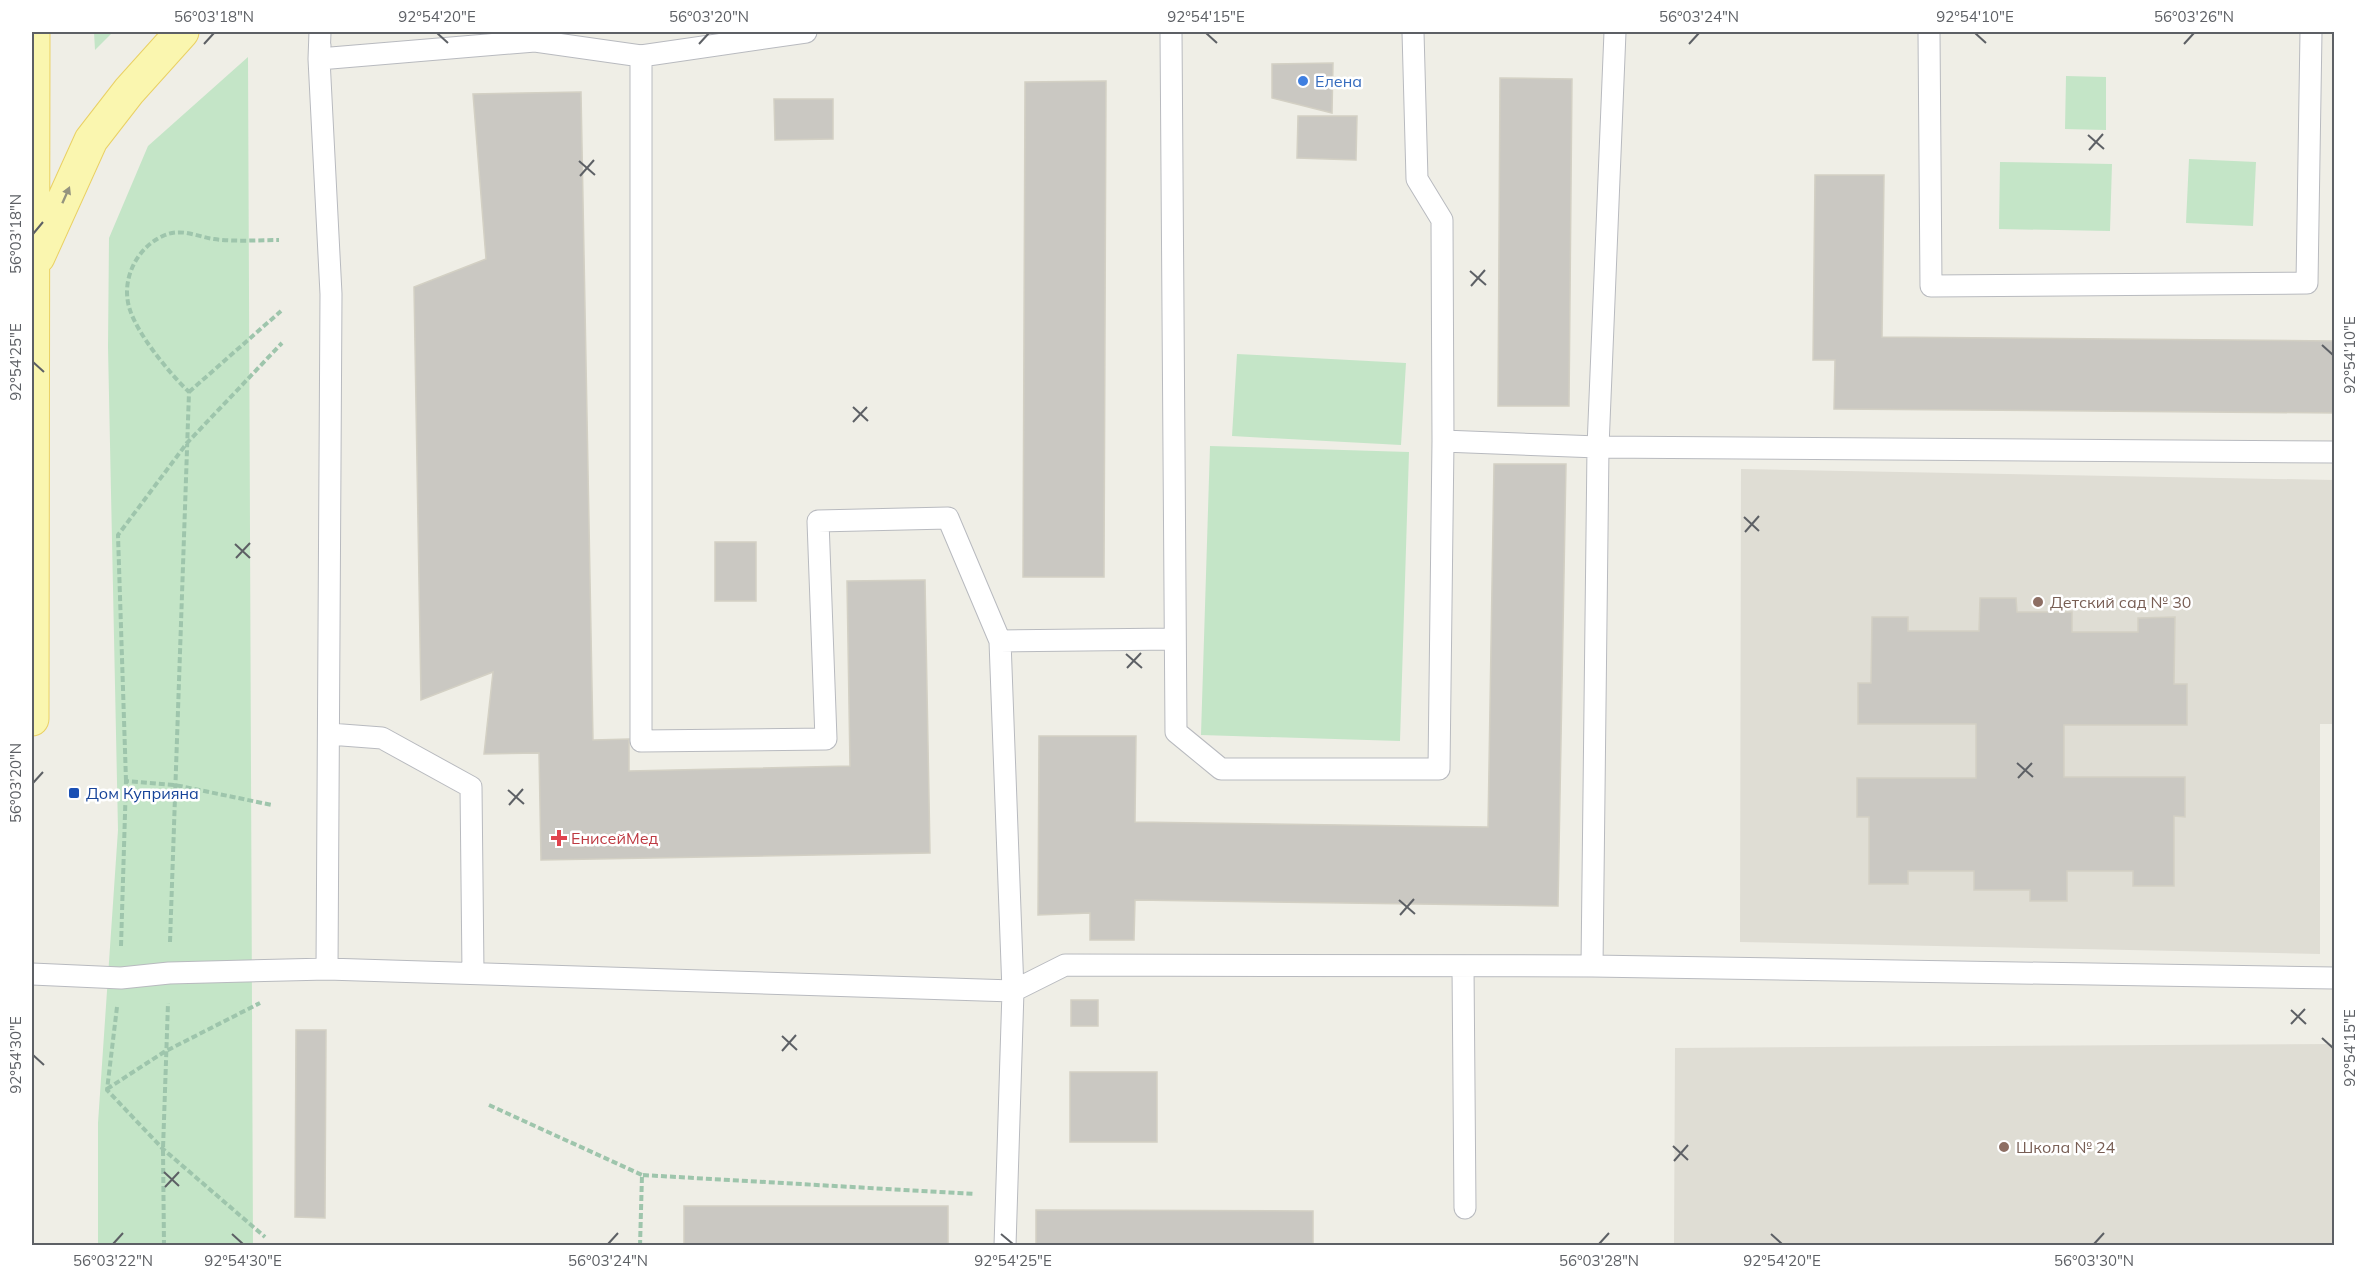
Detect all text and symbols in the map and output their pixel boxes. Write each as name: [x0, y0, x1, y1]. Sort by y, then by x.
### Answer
text: 56°03'18"N: [174, 7, 254, 26]
text: 92°54'20"E: [398, 7, 476, 26]
text: 56°03'20"N: [669, 7, 749, 26]
text: 92°54'15"E: [1167, 7, 1245, 26]
text: 56°03'24"N: [1659, 7, 1739, 26]
text: 92°54'10"E: [1936, 7, 2014, 26]
text: 56°03'26"N: [2154, 7, 2234, 26]
place label: Елена: [1315, 71, 1362, 91]
marker: Елена: [1296, 74, 1310, 88]
one-way arrow: [61, 185, 71, 203]
text: 56°03'18"N: [6, 194, 25, 274]
text: 92°54'10"E: [2340, 316, 2359, 394]
text: 92°54'25"E: [6, 323, 25, 401]
place label: Детский сад № 30: [2050, 592, 2191, 612]
marker: Детский сад № 30: [2031, 595, 2045, 609]
text: 56°03'20"N: [6, 743, 25, 823]
place label: Дом Куприяна: [86, 783, 199, 803]
marker: Дом Куприяна: [67, 786, 81, 800]
place label: ЕнисейМед: [571, 828, 659, 848]
marker: ЕнисейМед: [552, 831, 566, 845]
text: 92°54'15"E: [2340, 1009, 2359, 1087]
text: 92°54'30"E: [6, 1016, 25, 1094]
place label: Школа № 24: [2016, 1137, 2116, 1157]
marker: Школа № 24: [1997, 1140, 2011, 1154]
text: 56°03'22"N: [73, 1251, 153, 1270]
text: 92°54'30"E: [204, 1251, 282, 1270]
text: 56°03'24"N: [568, 1251, 648, 1270]
text: 92°54'25"E: [974, 1251, 1052, 1270]
text: 56°03'28"N: [1559, 1251, 1639, 1270]
text: 92°54'20"E: [1743, 1251, 1821, 1270]
text: 56°03'30"N: [2054, 1251, 2134, 1270]

